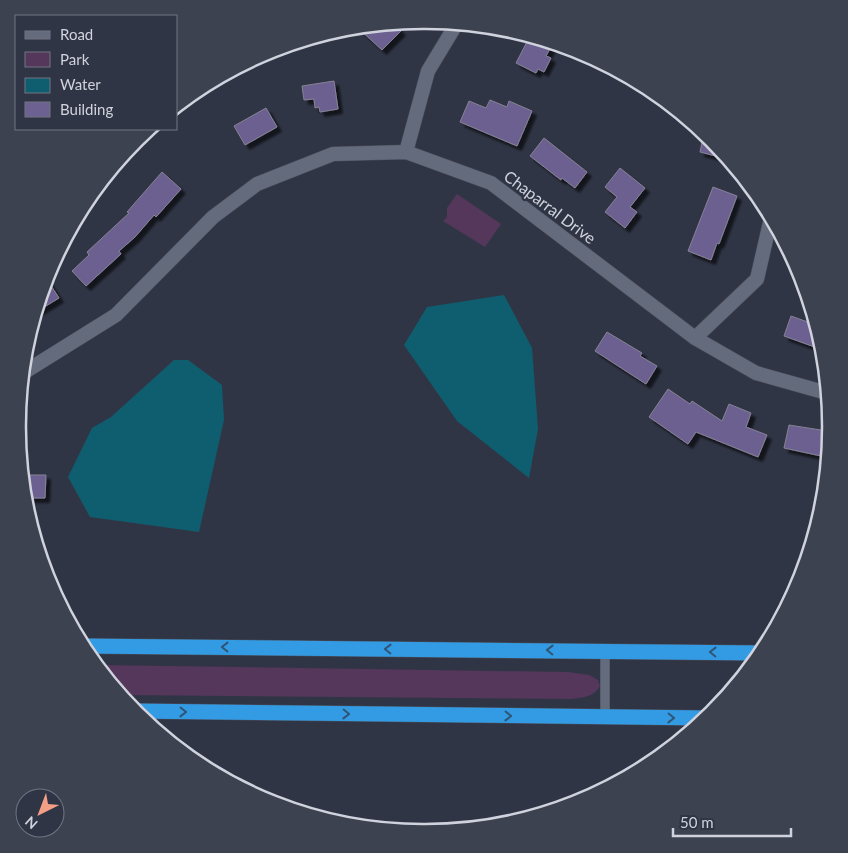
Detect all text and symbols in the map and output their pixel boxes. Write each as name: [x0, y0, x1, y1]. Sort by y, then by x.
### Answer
legend: [15, 15, 178, 130]
text: Road: [60, 25, 93, 43]
text: Park: [60, 50, 90, 68]
text: Water: [60, 75, 101, 93]
text: Building: [60, 100, 113, 118]
street label: Chaparral Drive: [501, 166, 600, 247]
one-way arrow: [221, 642, 229, 652]
one-way arrow: [384, 644, 392, 654]
one-way arrow: [546, 645, 554, 655]
one-way arrow: [709, 647, 716, 657]
one-way arrow: [180, 707, 187, 717]
one-way arrow: [342, 709, 350, 719]
one-way arrow: [504, 711, 512, 721]
one-way arrow: [667, 713, 675, 723]
north arrow: [15, 788, 65, 838]
scale bar: [673, 806, 790, 838]
text: N: [21, 813, 41, 833]
text: 50 m: [680, 813, 714, 831]

